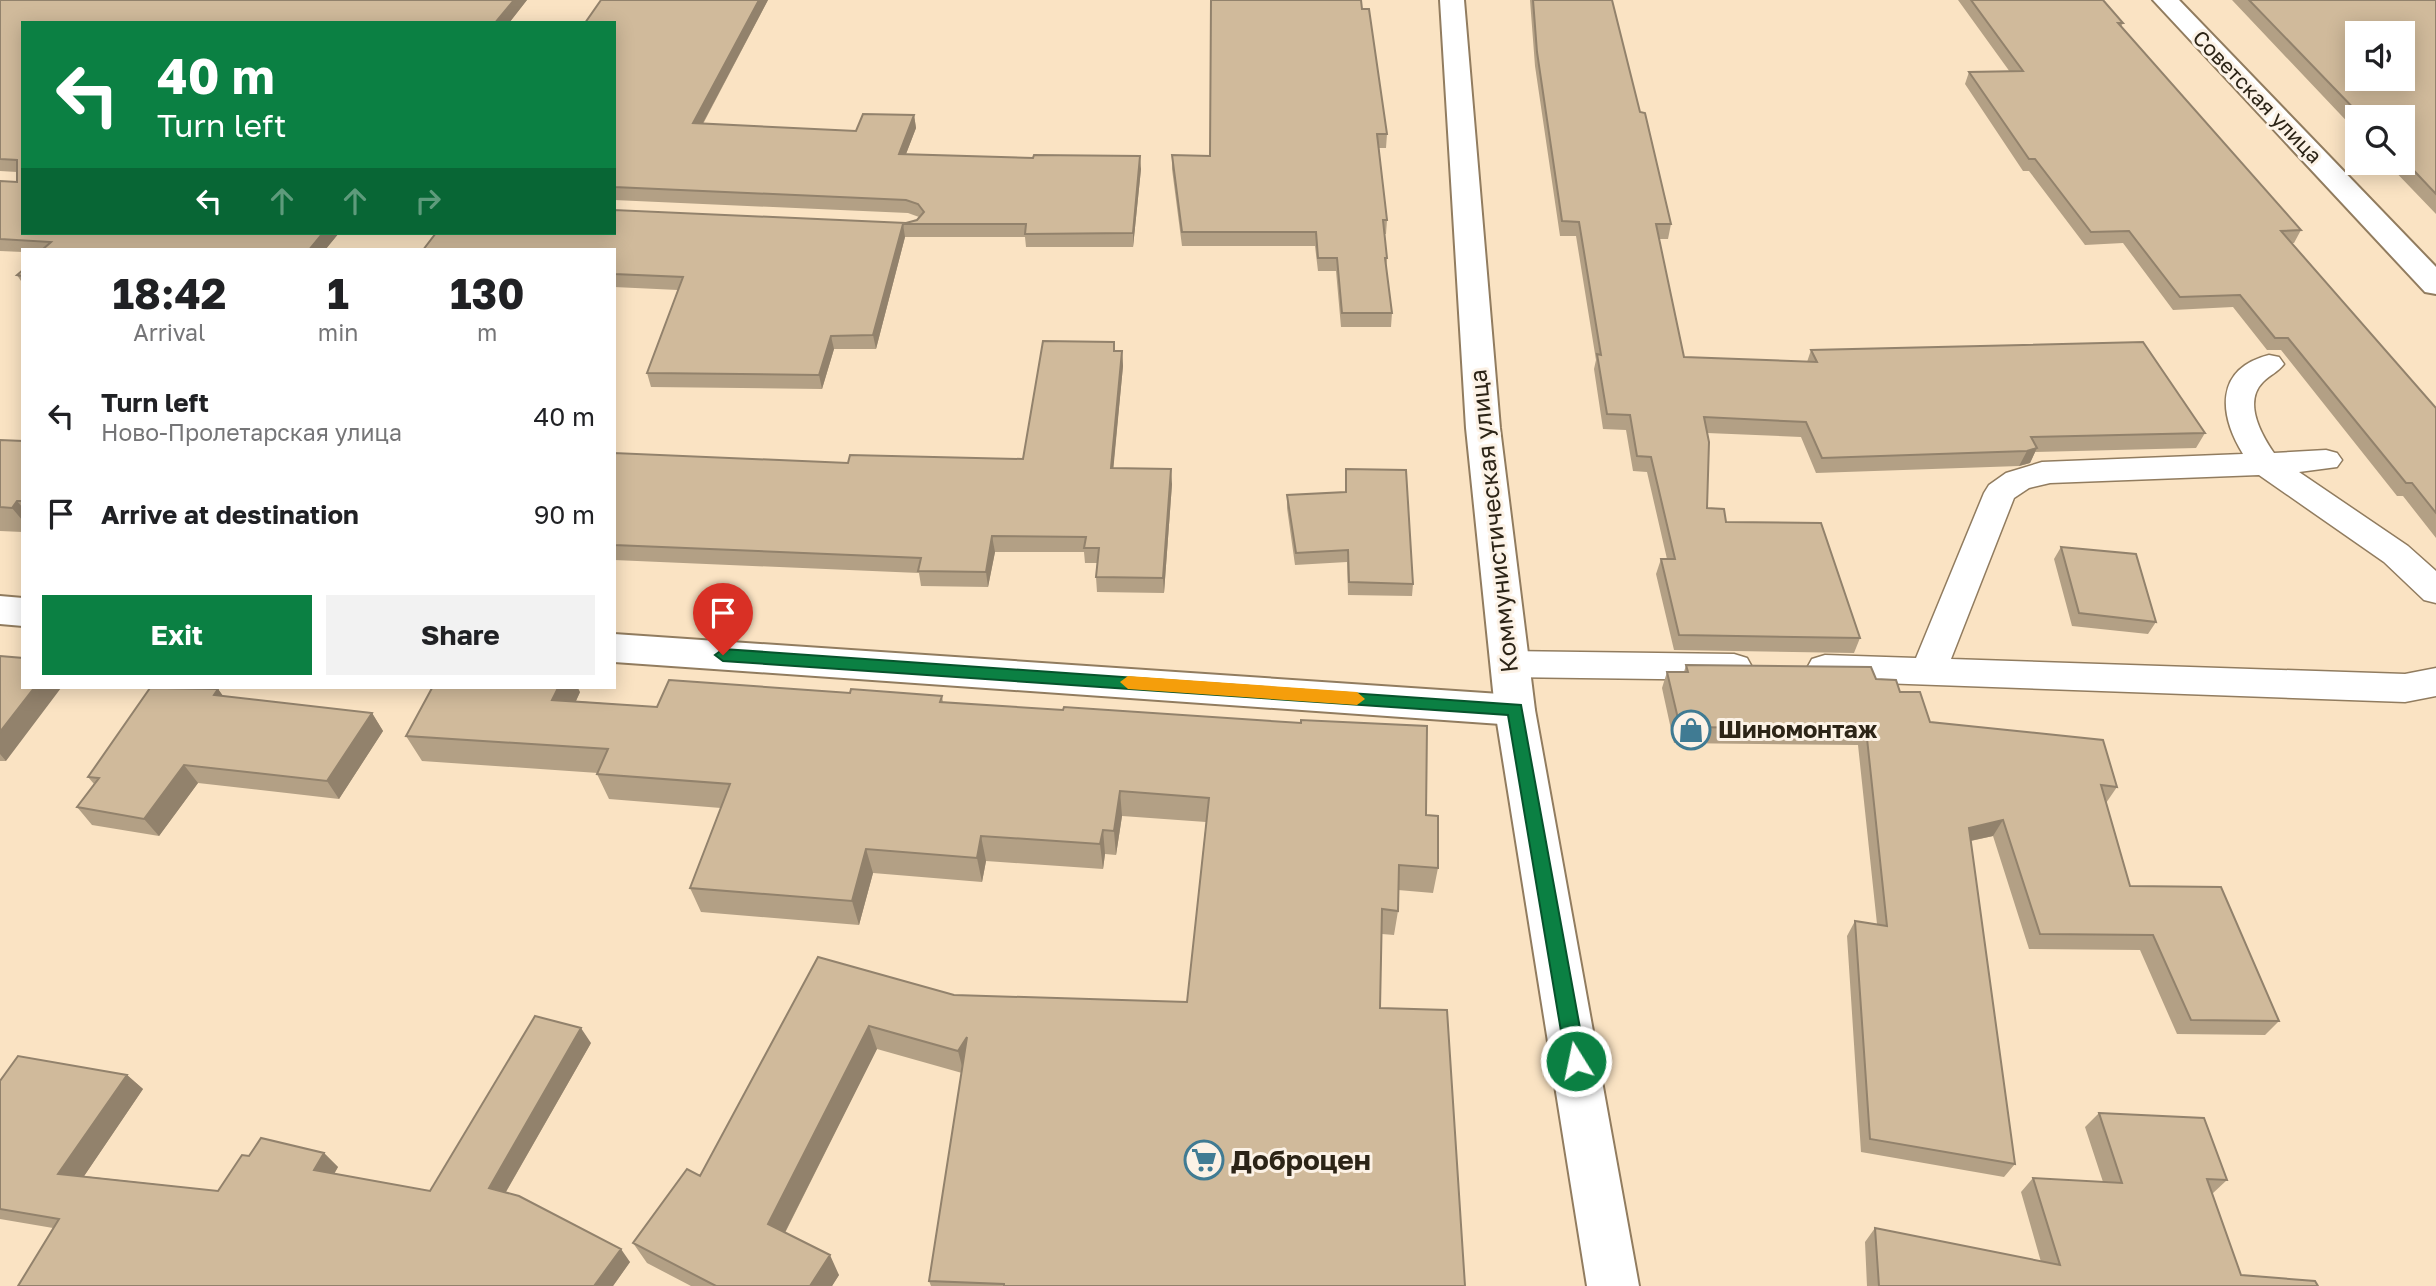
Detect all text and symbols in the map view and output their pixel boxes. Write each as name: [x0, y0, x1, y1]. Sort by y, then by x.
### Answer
map controls: [2345, 21, 2415, 175]
button: sound: [2345, 21, 2415, 91]
street label: Советская улица: [2188, 24, 2328, 168]
text: 40 m: [157, 46, 275, 105]
icon: left: [42, 49, 133, 140]
button: search: [2345, 105, 2415, 175]
text: Turn left: [157, 106, 286, 144]
icon: left: [190, 182, 228, 220]
icon: ahead: [263, 182, 301, 220]
icon: ahead: [336, 182, 374, 220]
icon: right: [409, 182, 447, 220]
text: 18:42: [112, 268, 226, 318]
text: 1: [327, 268, 349, 318]
text: 130: [450, 268, 525, 318]
text: Arrival: [133, 318, 205, 346]
text: min: [318, 318, 358, 346]
text: m: [477, 318, 497, 346]
street label: Коммунистическая улица: [1462, 368, 1523, 674]
text: Turn left: [101, 387, 209, 418]
icon: left: [42, 397, 80, 435]
text: 40 m: [534, 401, 595, 432]
text: Ново-Пролетарская улица: [101, 418, 402, 446]
icon: arrive: [42, 495, 80, 533]
text: Arrive at destination: [101, 499, 359, 530]
text: 90 m: [534, 499, 595, 530]
pin: [693, 583, 753, 655]
icon: arrive: [704, 594, 742, 632]
button: Exit: [42, 595, 312, 675]
button: Share: [326, 595, 595, 675]
shop icon: Шиномонтаж: [1670, 709, 1712, 751]
place label: Шиномонтаж: [1718, 714, 1878, 743]
position arrow: [1539, 1024, 1613, 1098]
supermarket icon: Доброцен: [1183, 1139, 1225, 1181]
place label: Доброцен: [1231, 1143, 1371, 1176]

